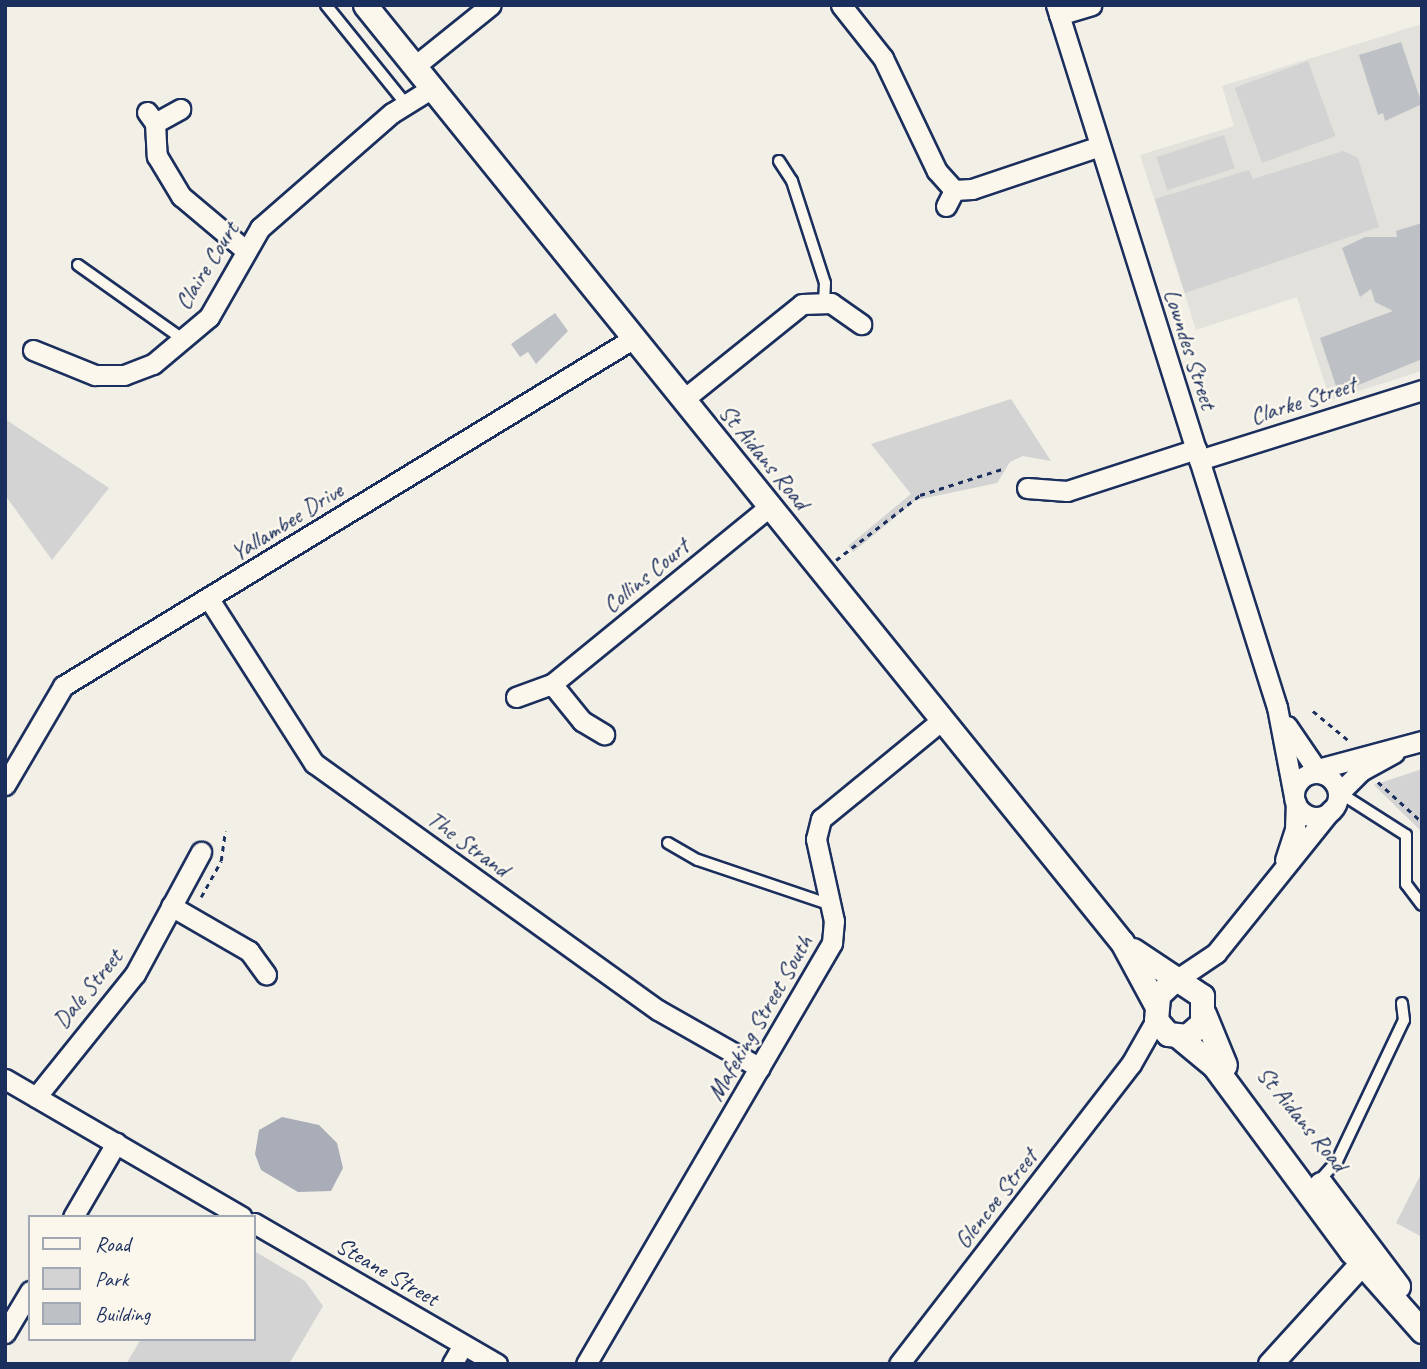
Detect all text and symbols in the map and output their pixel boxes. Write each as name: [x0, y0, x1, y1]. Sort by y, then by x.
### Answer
street label: Claire Court: [169, 217, 245, 315]
street label: Lowndes Street: [1157, 285, 1223, 413]
street label: Clarke Street: [1247, 370, 1359, 432]
street label: St Aidans Road: [713, 399, 815, 515]
street label: Yallambee Drive: [226, 476, 348, 568]
street label: Collins Court: [597, 533, 695, 619]
street label: The Strand: [421, 804, 515, 884]
street label: Mafeking Street South: [701, 930, 819, 1106]
street label: Dale Street: [47, 943, 129, 1035]
street label: St Aidans Road: [1251, 1061, 1353, 1177]
street label: Glencoe Street: [948, 1144, 1044, 1254]
legend: [28, 1215, 256, 1341]
text: Road: [95, 1231, 130, 1257]
street label: Steane Street: [330, 1231, 444, 1313]
text: Park: [95, 1266, 128, 1292]
text: Building: [95, 1301, 150, 1327]

